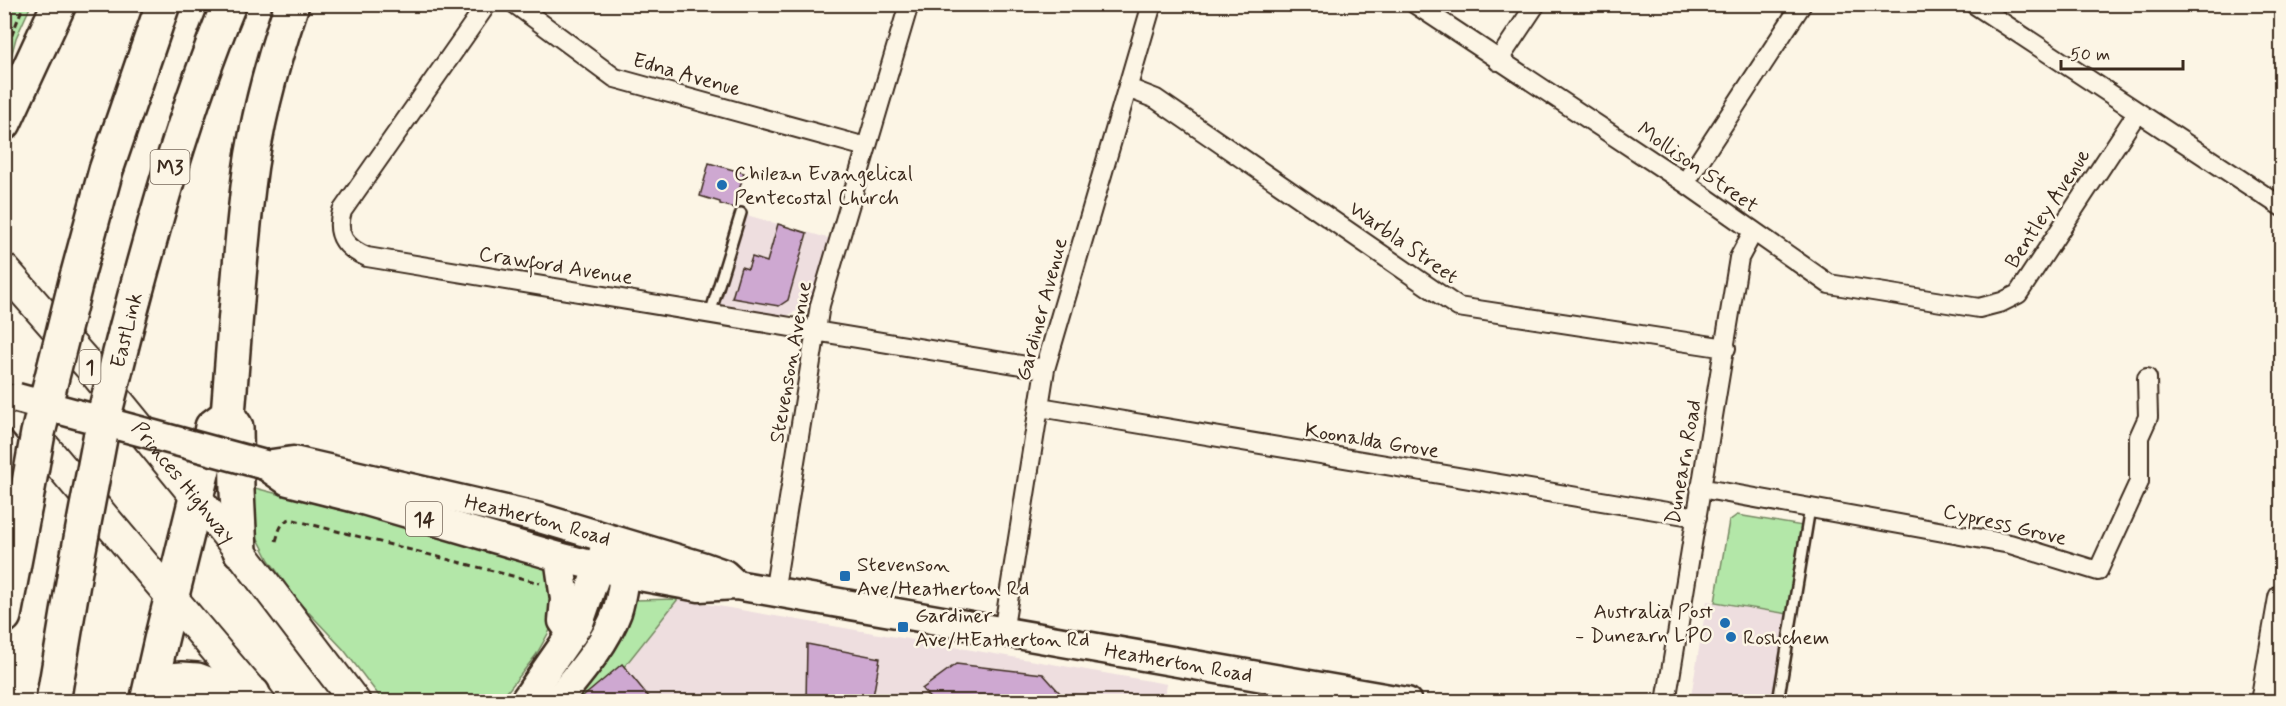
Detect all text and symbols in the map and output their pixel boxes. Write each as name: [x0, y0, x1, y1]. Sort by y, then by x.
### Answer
scale bar: [2061, 33, 2182, 71]
text: 50 m: [2070, 43, 2110, 67]
street label: Edna Avenue: [629, 46, 744, 104]
street label: Mollison Street: [1631, 116, 1764, 220]
street label: Bentley Avenue: [1999, 143, 2097, 274]
road number: M3: [150, 150, 190, 184]
place label: Chilean Evangelical Pentecostal Church: [734, 160, 913, 212]
marker: Chilean Evangelical Pentecostal Church: [715, 178, 729, 192]
street label: Warbla Street: [1343, 195, 1464, 291]
street label: Gardiner Avenue: [1009, 235, 1075, 384]
street label: Crawford Avenue: [476, 240, 635, 294]
street label: Stevenson Avenue: [763, 279, 819, 445]
street label: EastLink: [104, 290, 150, 371]
road number: 1: [80, 350, 100, 384]
street label: Dunearn Road: [1659, 398, 1709, 527]
street label: Princes Highway: [125, 416, 241, 550]
street label: Koonalda Grove: [1303, 417, 1441, 465]
street label: Heatherton Road: [462, 488, 614, 553]
street label: Cypress Grove: [1940, 497, 2069, 553]
road number: 14: [406, 502, 442, 536]
place label: Stevenson Ave/Heatherton Rd: [857, 551, 1029, 603]
marker: Stevenson Ave/Heatherton Rd: [838, 569, 852, 583]
place label: Australia Post - Dunearn LPO: [1575, 598, 1713, 650]
place label: Gardiner Ave/HEatherton Rd: [915, 602, 1090, 654]
marker: Australia Post - Dunearn LPO: [1718, 616, 1732, 630]
marker: Gardiner Ave/HEatherton Rd: [896, 620, 910, 634]
place label: Roshchem: [1743, 624, 1829, 652]
marker: Roshchem: [1724, 630, 1738, 644]
street label: Heatherton Road: [1102, 636, 1255, 690]

